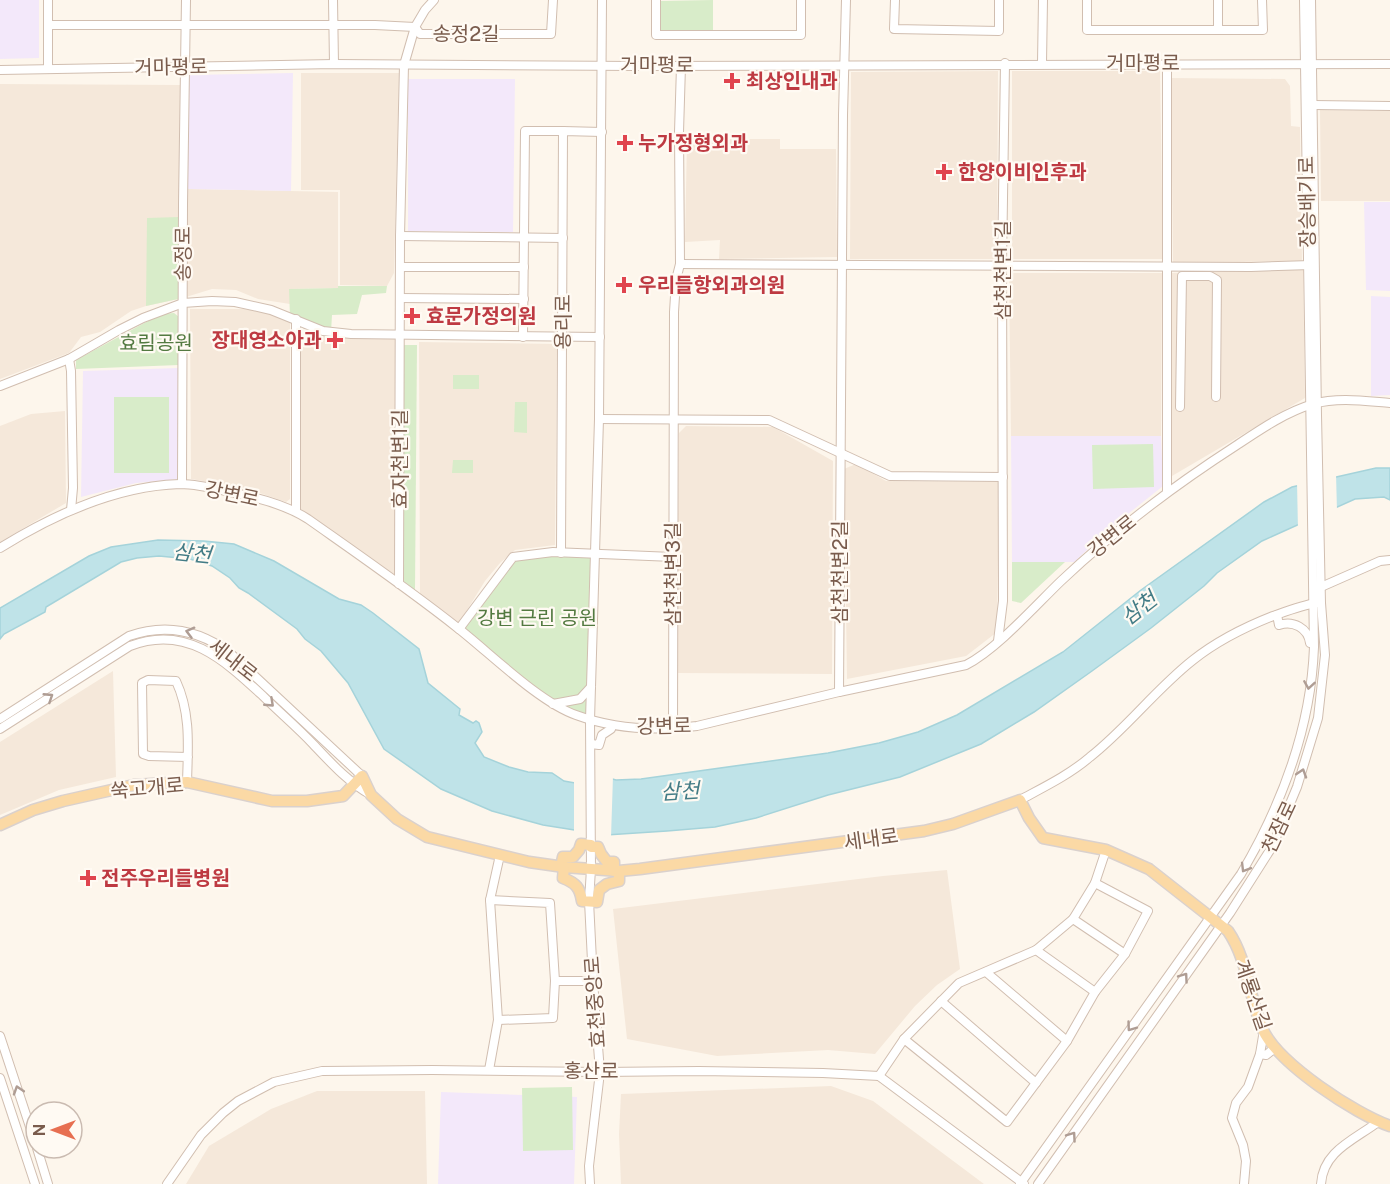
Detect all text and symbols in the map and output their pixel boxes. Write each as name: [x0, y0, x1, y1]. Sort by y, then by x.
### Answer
street label: 송정2길: [432, 22, 500, 46]
street label: 거마평로: [1106, 51, 1180, 75]
street label: 거마평로: [620, 53, 694, 77]
street label: 거마평로: [134, 54, 208, 80]
place label: 최상인내과: [746, 69, 838, 93]
marker: 최상인내과: [723, 72, 741, 90]
place label: 누가정형외과: [638, 131, 748, 155]
marker: 누가정형외과: [616, 134, 634, 152]
street label: 장승배기로: [1294, 156, 1320, 248]
place label: 한양이비인후과: [958, 160, 1087, 184]
marker: 한양이비인후과: [935, 163, 953, 181]
street label: 삼천천변1길: [991, 220, 1015, 320]
street label: 송정로: [171, 226, 195, 282]
place label: 우리들항외과의원: [638, 273, 785, 297]
marker: 우리들항외과의원: [615, 276, 633, 294]
street label: 용리로: [551, 294, 575, 350]
place label: 효문가정의원: [426, 304, 536, 328]
marker: 효문가정의원: [403, 307, 421, 325]
place label: 장대영소아과: [212, 328, 322, 352]
park label: 효림공원: [119, 331, 193, 355]
marker: 장대영소아과: [326, 331, 344, 349]
street label: 효자천변1길: [388, 409, 412, 509]
street label: 강변로: [203, 477, 261, 511]
street label: 강변로: [1083, 509, 1141, 563]
street label: 삼천천변2길: [828, 520, 852, 624]
street label: 삼천천변3길: [661, 522, 685, 626]
water label: 삼천: [171, 539, 215, 568]
water label: 삼천: [1116, 585, 1164, 630]
park label: 강변 근린 공원: [477, 606, 597, 630]
one-way arrow: [185, 627, 195, 640]
street label: 세내로: [204, 634, 262, 686]
one-way arrow: [1304, 681, 1316, 690]
one-way arrow: [43, 693, 53, 705]
one-way arrow: [263, 696, 273, 707]
street label: 강변로: [636, 714, 692, 738]
one-way arrow: [1294, 768, 1307, 779]
street label: 쑥고개로: [109, 773, 185, 803]
water label: 삼천: [660, 777, 703, 804]
street label: 천잠로: [1256, 797, 1302, 857]
street label: 세내로: [842, 823, 900, 855]
one-way arrow: [1240, 862, 1252, 872]
place label: 전주우리들병원: [101, 866, 230, 890]
marker: 전주우리들병원: [79, 869, 97, 887]
street label: 효천중앙로: [580, 955, 610, 1049]
street label: 계룡산길: [1230, 956, 1276, 1034]
one-way arrow: [1177, 972, 1188, 983]
one-way arrow: [1128, 1020, 1139, 1031]
street label: 홍산로: [563, 1059, 619, 1083]
one-way arrow: [13, 1085, 26, 1096]
north arrow: [24, 1100, 84, 1160]
text: N: [30, 1124, 49, 1136]
one-way arrow: [1064, 1132, 1075, 1143]

